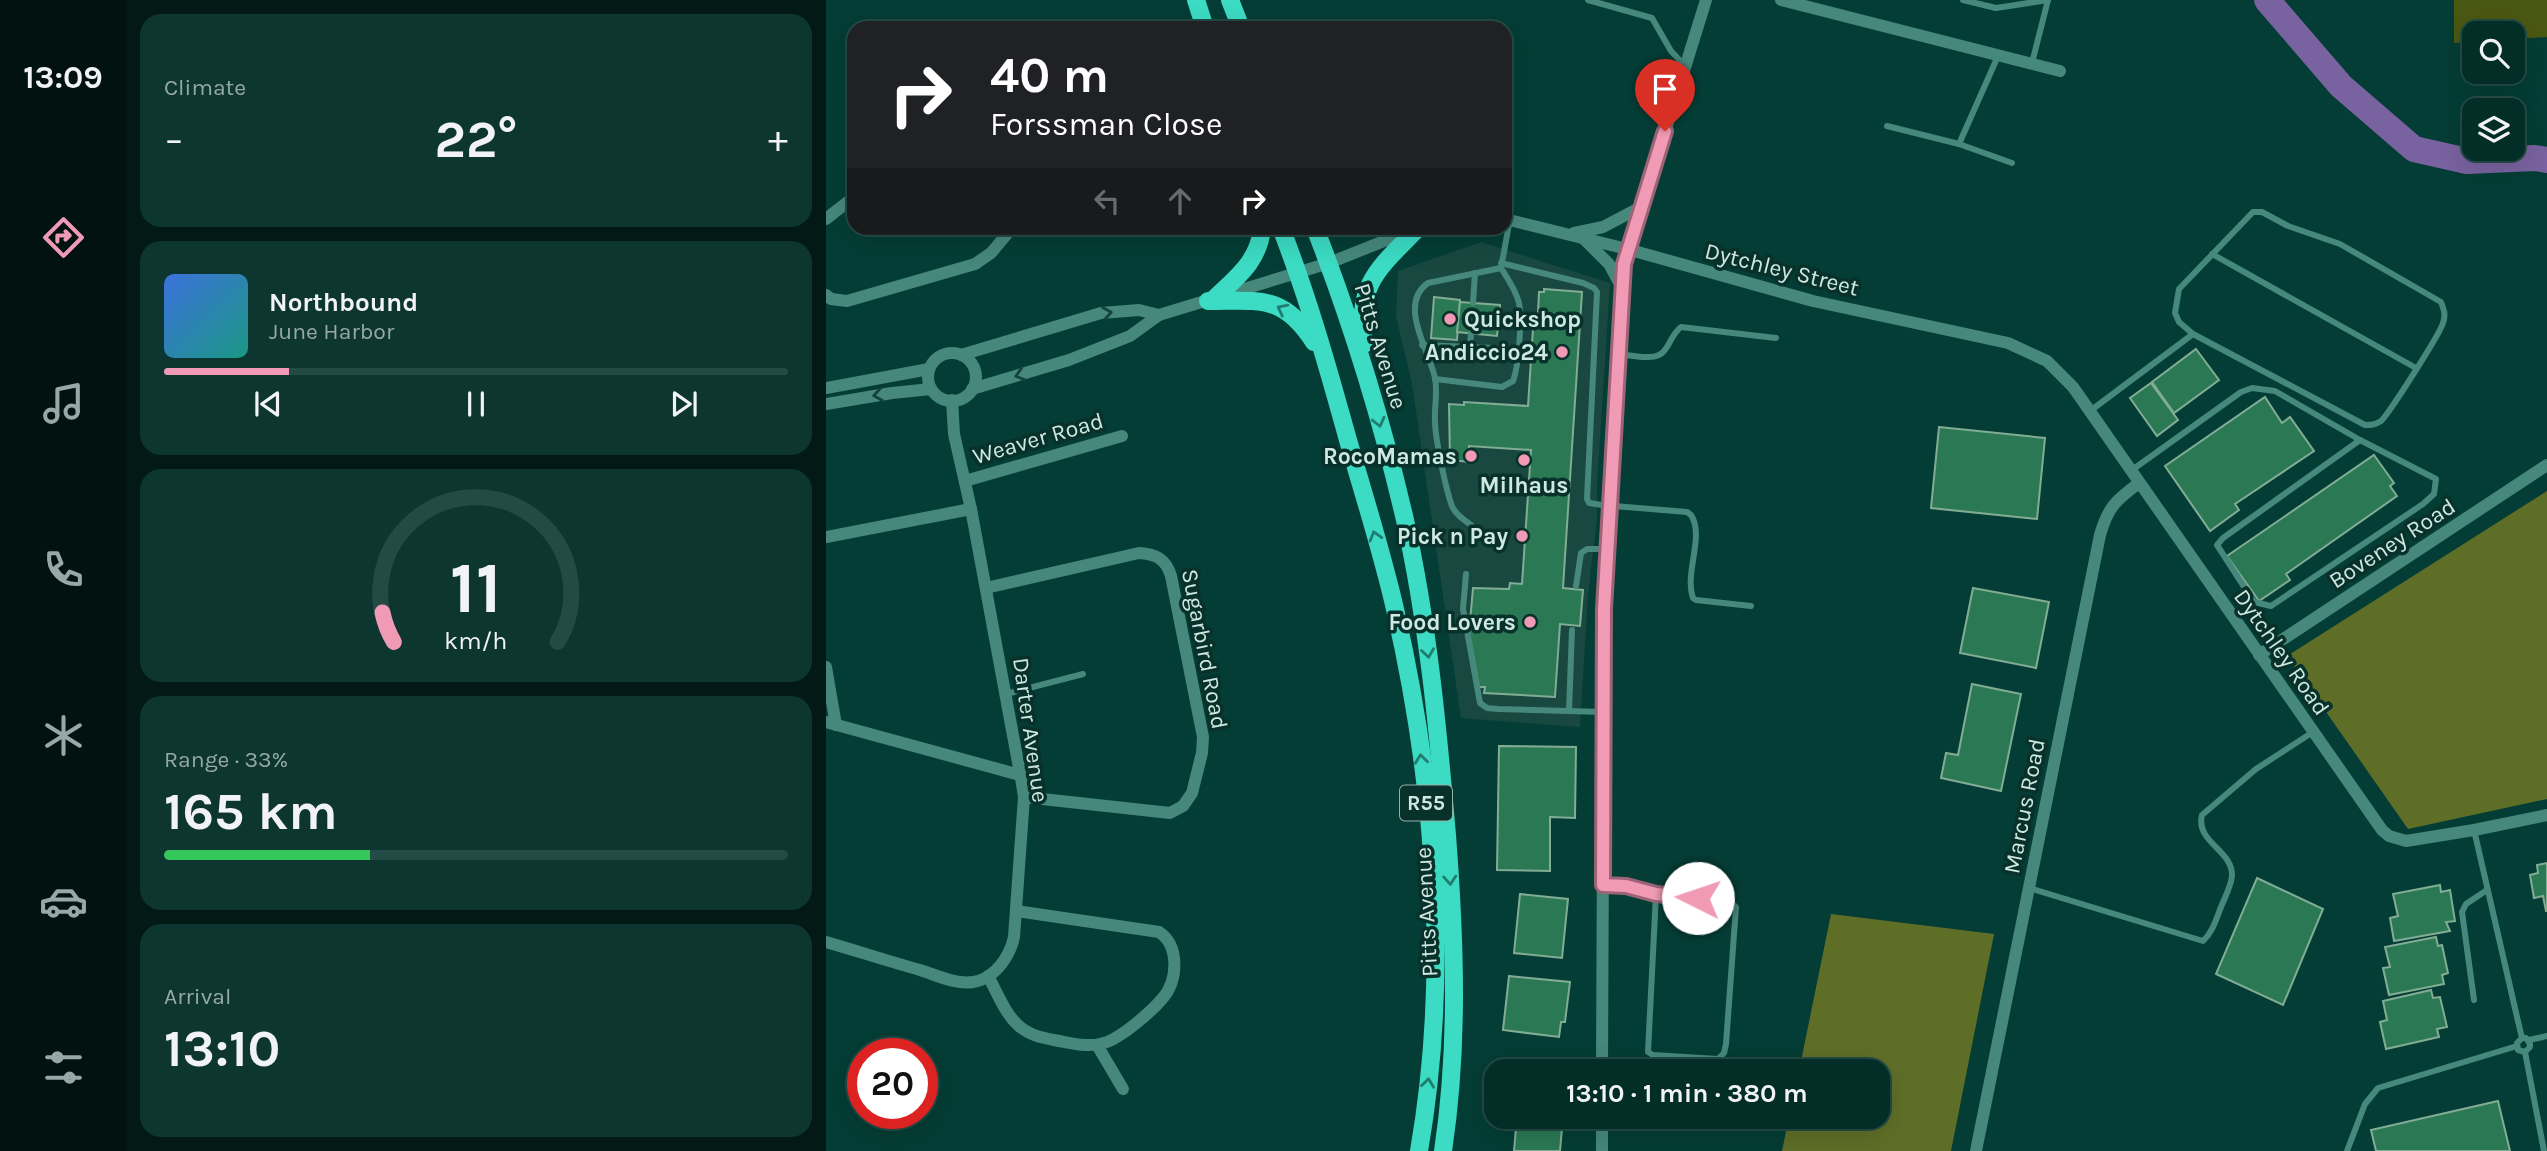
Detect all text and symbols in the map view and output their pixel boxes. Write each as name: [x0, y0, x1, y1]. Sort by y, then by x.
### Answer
map controls: [2462, 21, 2525, 161]
button: search: [2462, 21, 2525, 84]
text: 40 m: [990, 47, 1109, 104]
icon: right: [875, 49, 966, 140]
text: 13:09: [23, 59, 103, 96]
pin: [1635, 59, 1695, 131]
icon: arrive: [1646, 70, 1684, 108]
text: Climate: [164, 74, 246, 101]
button: layers: [2462, 98, 2525, 161]
text: Forssman Close: [990, 106, 1222, 143]
text: 22°: [434, 109, 518, 170]
text: −: [164, 117, 184, 162]
text: +: [768, 117, 788, 162]
icon: left: [1088, 182, 1126, 220]
icon: ahead: [1161, 182, 1199, 220]
icon: right: [1234, 182, 1272, 220]
icon: directions: [39, 213, 88, 262]
street label: Dytchley Street: [1702, 237, 1862, 302]
street label: Pitts Avenue: [1349, 280, 1412, 412]
text: Northbound: [269, 287, 418, 318]
one-way arrow: [1276, 304, 1289, 317]
one-way arrow: [1101, 306, 1113, 321]
place label: Quickshop: [1464, 306, 1581, 333]
marker: Quickshop: [1442, 311, 1458, 327]
text: June Harbor: [269, 318, 394, 345]
place label: Andiccio24: [1425, 339, 1548, 366]
marker: Andiccio24: [1554, 344, 1570, 360]
one-way arrow: [1015, 366, 1027, 381]
icon: music: [39, 379, 88, 428]
icon: previous: [249, 385, 287, 423]
icon: pause: [457, 385, 495, 423]
icon: next: [665, 385, 703, 423]
one-way arrow: [873, 387, 884, 402]
street label: Weaver Road: [970, 407, 1106, 470]
one-way arrow: [1371, 416, 1385, 428]
place label: RocoMamas: [1323, 443, 1457, 470]
marker: RocoMamas: [1463, 448, 1479, 464]
marker: Milhaus: [1516, 452, 1532, 468]
place label: Milhaus: [1480, 472, 1569, 499]
street label: Boveney Road: [2324, 493, 2460, 594]
place label: Pick n Pay: [1397, 523, 1508, 550]
marker: Pick n Pay: [1514, 528, 1530, 544]
one-way arrow: [1369, 530, 1384, 542]
icon: phone: [39, 545, 88, 594]
text: 11: [450, 545, 502, 630]
street label: Sugarbird Road: [1176, 567, 1233, 731]
street label: Dytchley Road: [2228, 584, 2335, 721]
place label: Food Lovers: [1389, 609, 1516, 636]
marker: Food Lovers: [1522, 614, 1538, 630]
text: km/h: [444, 625, 508, 654]
one-way arrow: [1420, 647, 1435, 659]
street label: Darter Avenue: [1007, 656, 1054, 804]
icon: climate: [39, 711, 88, 760]
street label: Marcus Road: [1998, 736, 2051, 876]
text: Range · 33%: [164, 746, 288, 773]
one-way arrow: [1413, 753, 1428, 765]
text: 165 km: [164, 781, 338, 842]
road number: R55: [1400, 786, 1452, 820]
street label: Pitts Avenue: [1410, 846, 1443, 978]
position arrow: [1661, 861, 1735, 935]
one-way arrow: [1442, 874, 1457, 885]
icon: car: [39, 877, 88, 926]
text: Arrival: [164, 983, 231, 1010]
text: 13:10: [164, 1018, 280, 1079]
speed limit sign: 20: [847, 1038, 938, 1129]
icon: filters: [39, 1043, 88, 1092]
one-way arrow: [1420, 1078, 1435, 1089]
text: 13:10 · 1 min · 380 m: [1566, 1078, 1808, 1109]

